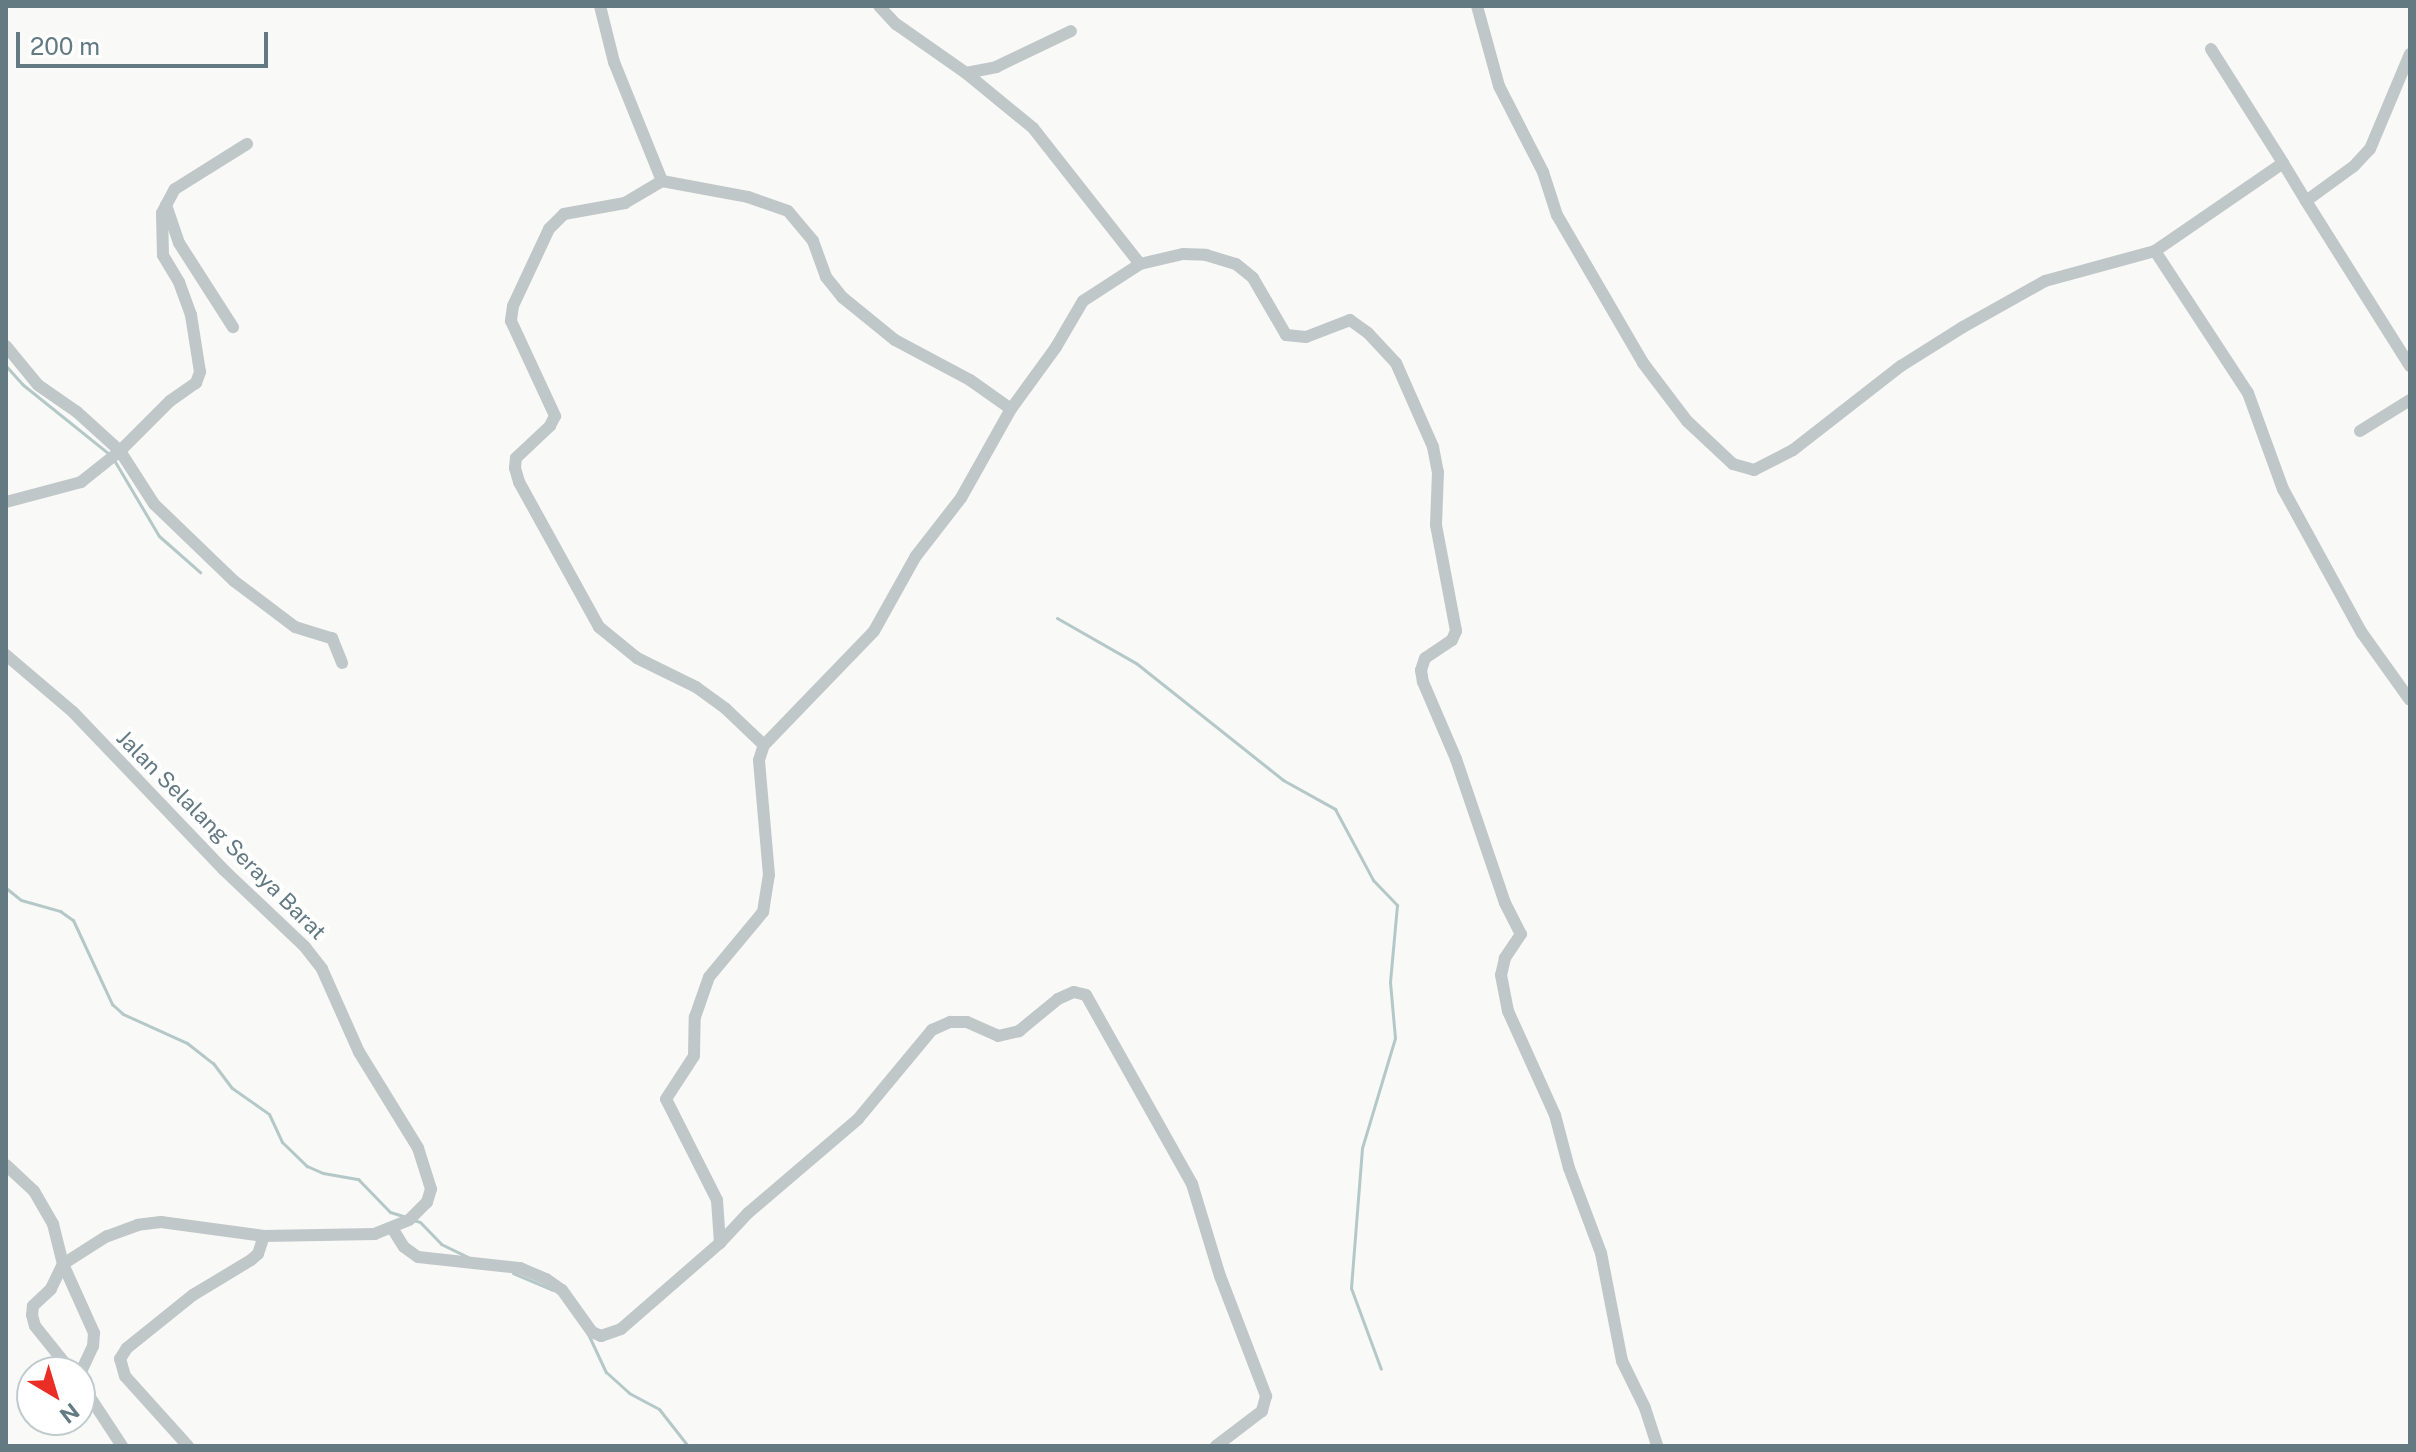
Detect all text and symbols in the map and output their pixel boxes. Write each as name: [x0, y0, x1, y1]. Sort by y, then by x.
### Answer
scale bar: [20, 16, 272, 66]
text: 200 m: [30, 32, 100, 60]
street label: Jalan Selalang Seraya Barat: [111, 725, 331, 945]
north arrow: [16, 1356, 96, 1436]
text: N: [55, 1398, 84, 1429]

